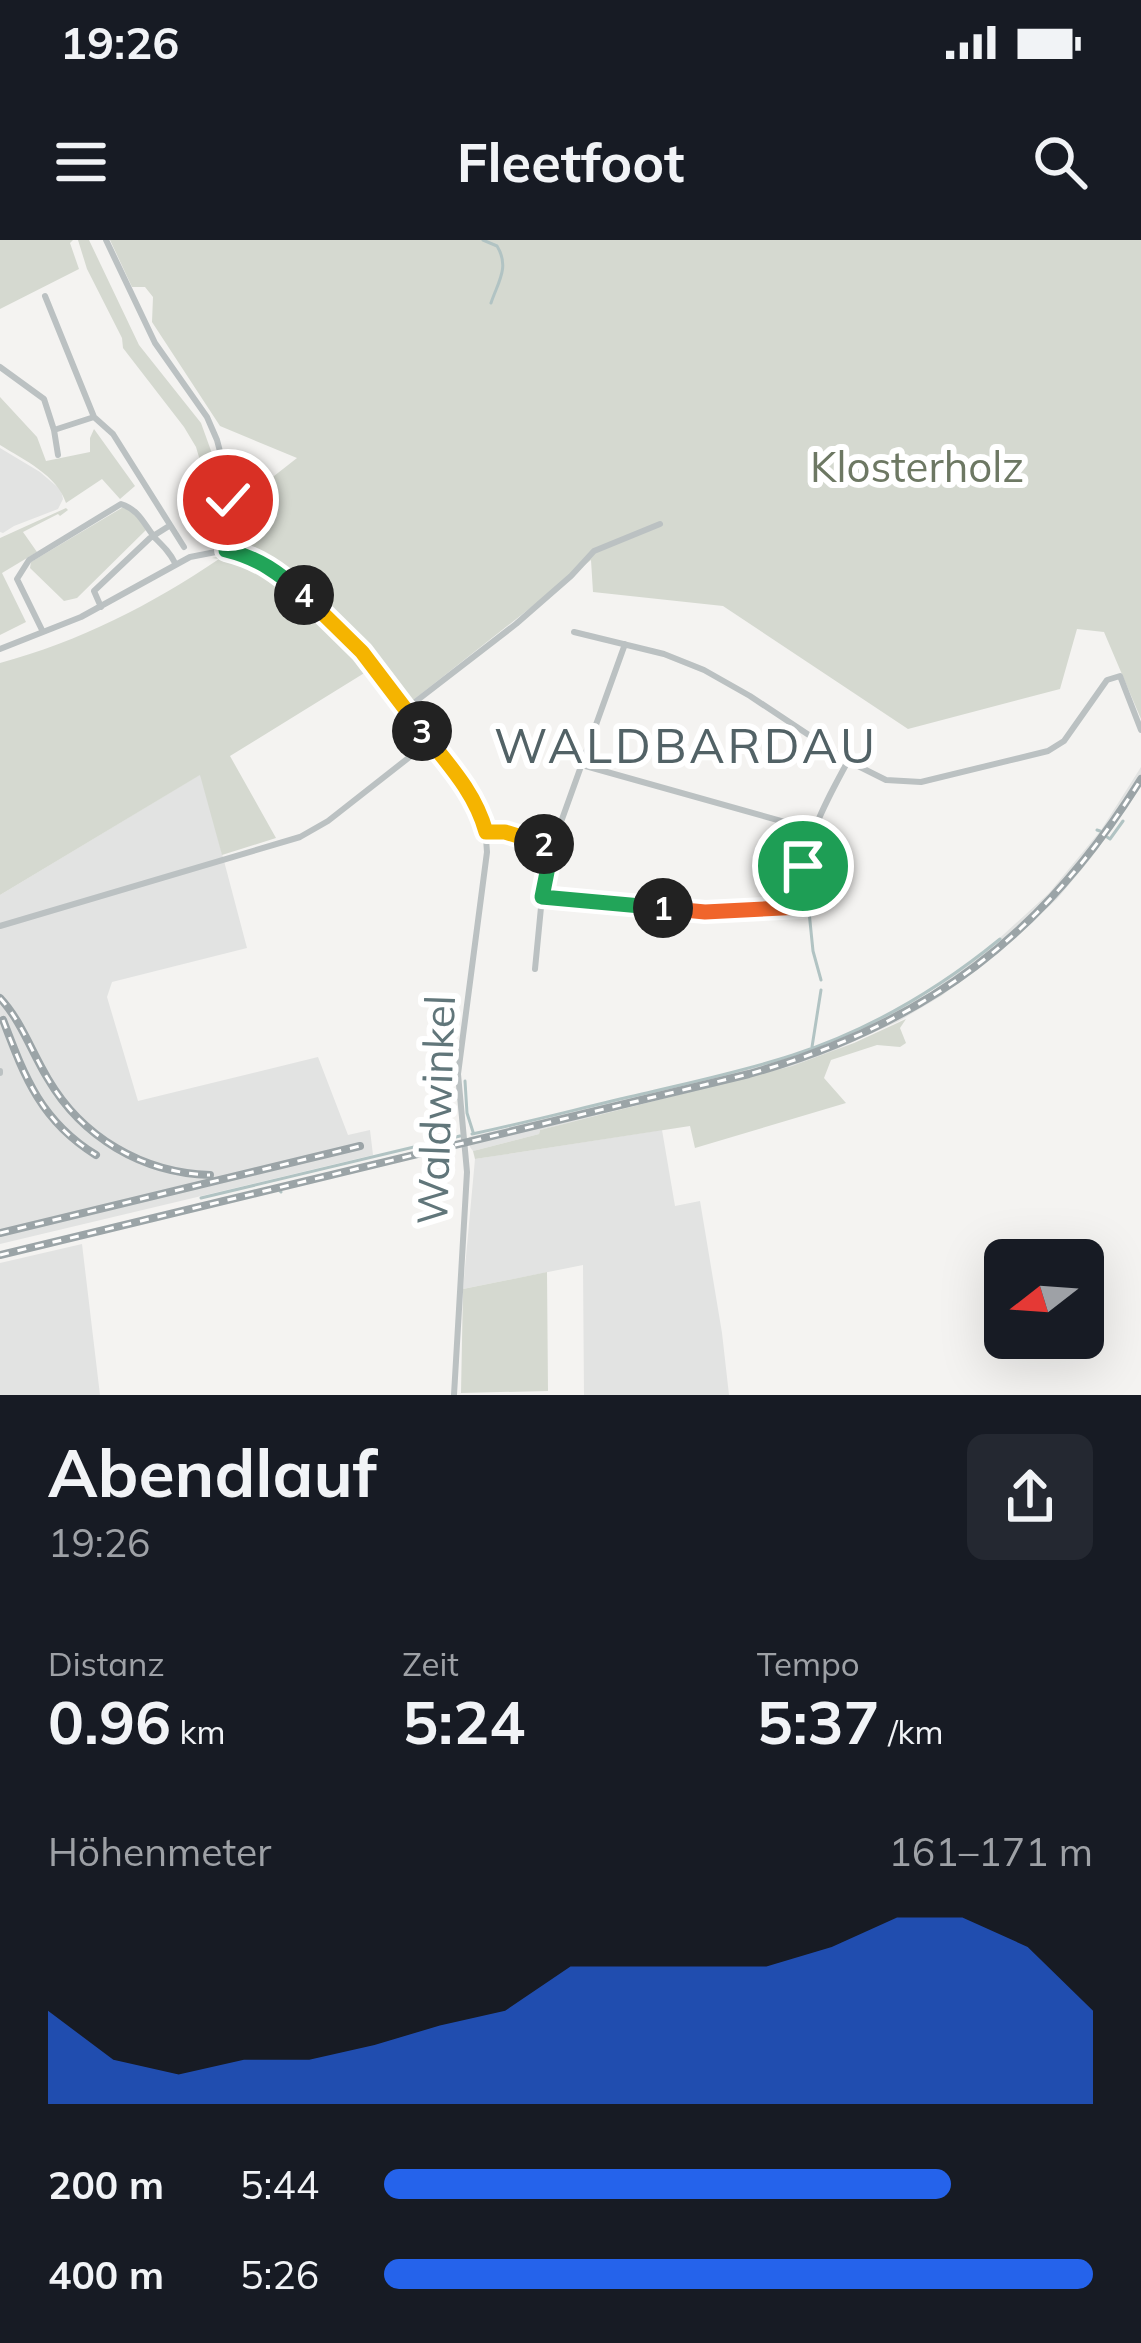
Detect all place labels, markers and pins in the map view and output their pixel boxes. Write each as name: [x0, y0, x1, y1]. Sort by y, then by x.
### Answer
pin: [177, 449, 279, 551]
pin: 4: [274, 565, 334, 625]
pin: 3: [392, 701, 452, 761]
pin: 2: [514, 814, 574, 874]
pin: [752, 815, 854, 917]
pin: 1: [633, 878, 693, 938]

